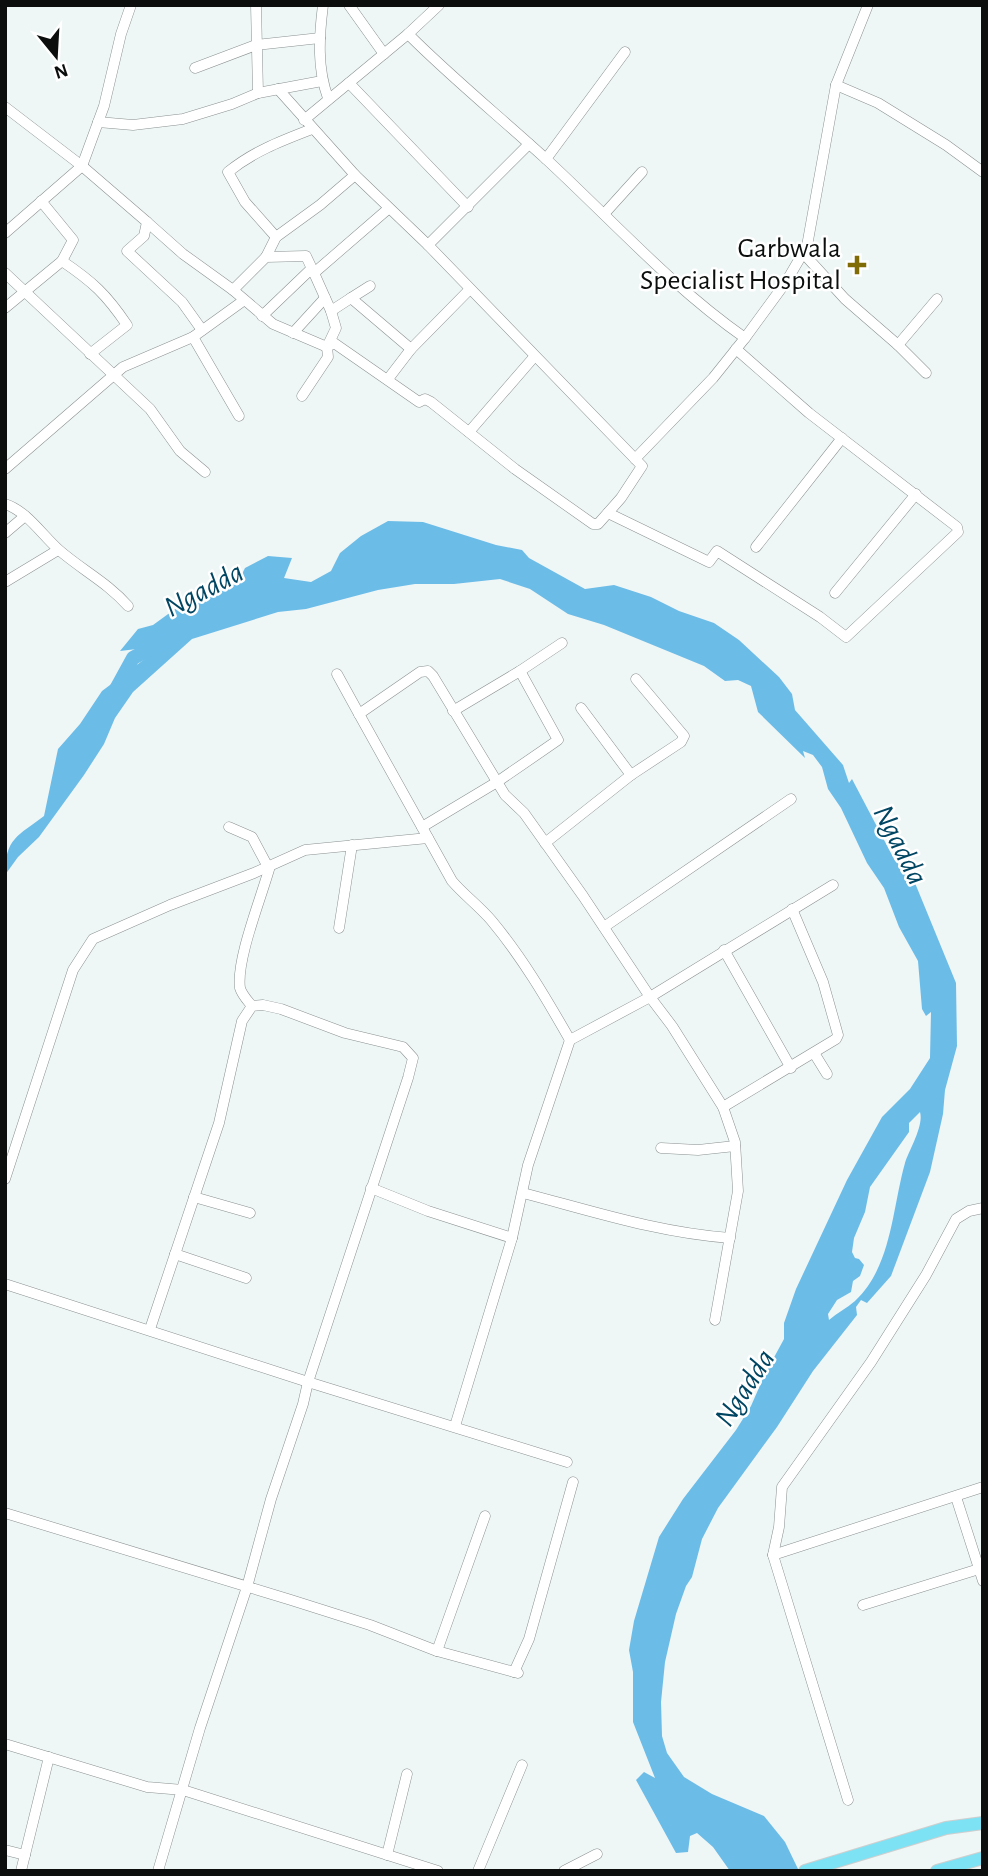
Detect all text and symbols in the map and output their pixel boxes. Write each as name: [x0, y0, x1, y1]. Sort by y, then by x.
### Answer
north arrow: [21, 21, 91, 91]
text: N: [52, 60, 70, 82]
place label: Garbwala Specialist Hospital: [640, 235, 841, 295]
marker: Garbwala Specialist Hospital: [847, 255, 867, 275]
water label: Ngadda: [160, 557, 248, 623]
water label: Ngadda: [867, 800, 933, 890]
water label: Ngadda: [709, 1344, 781, 1432]

